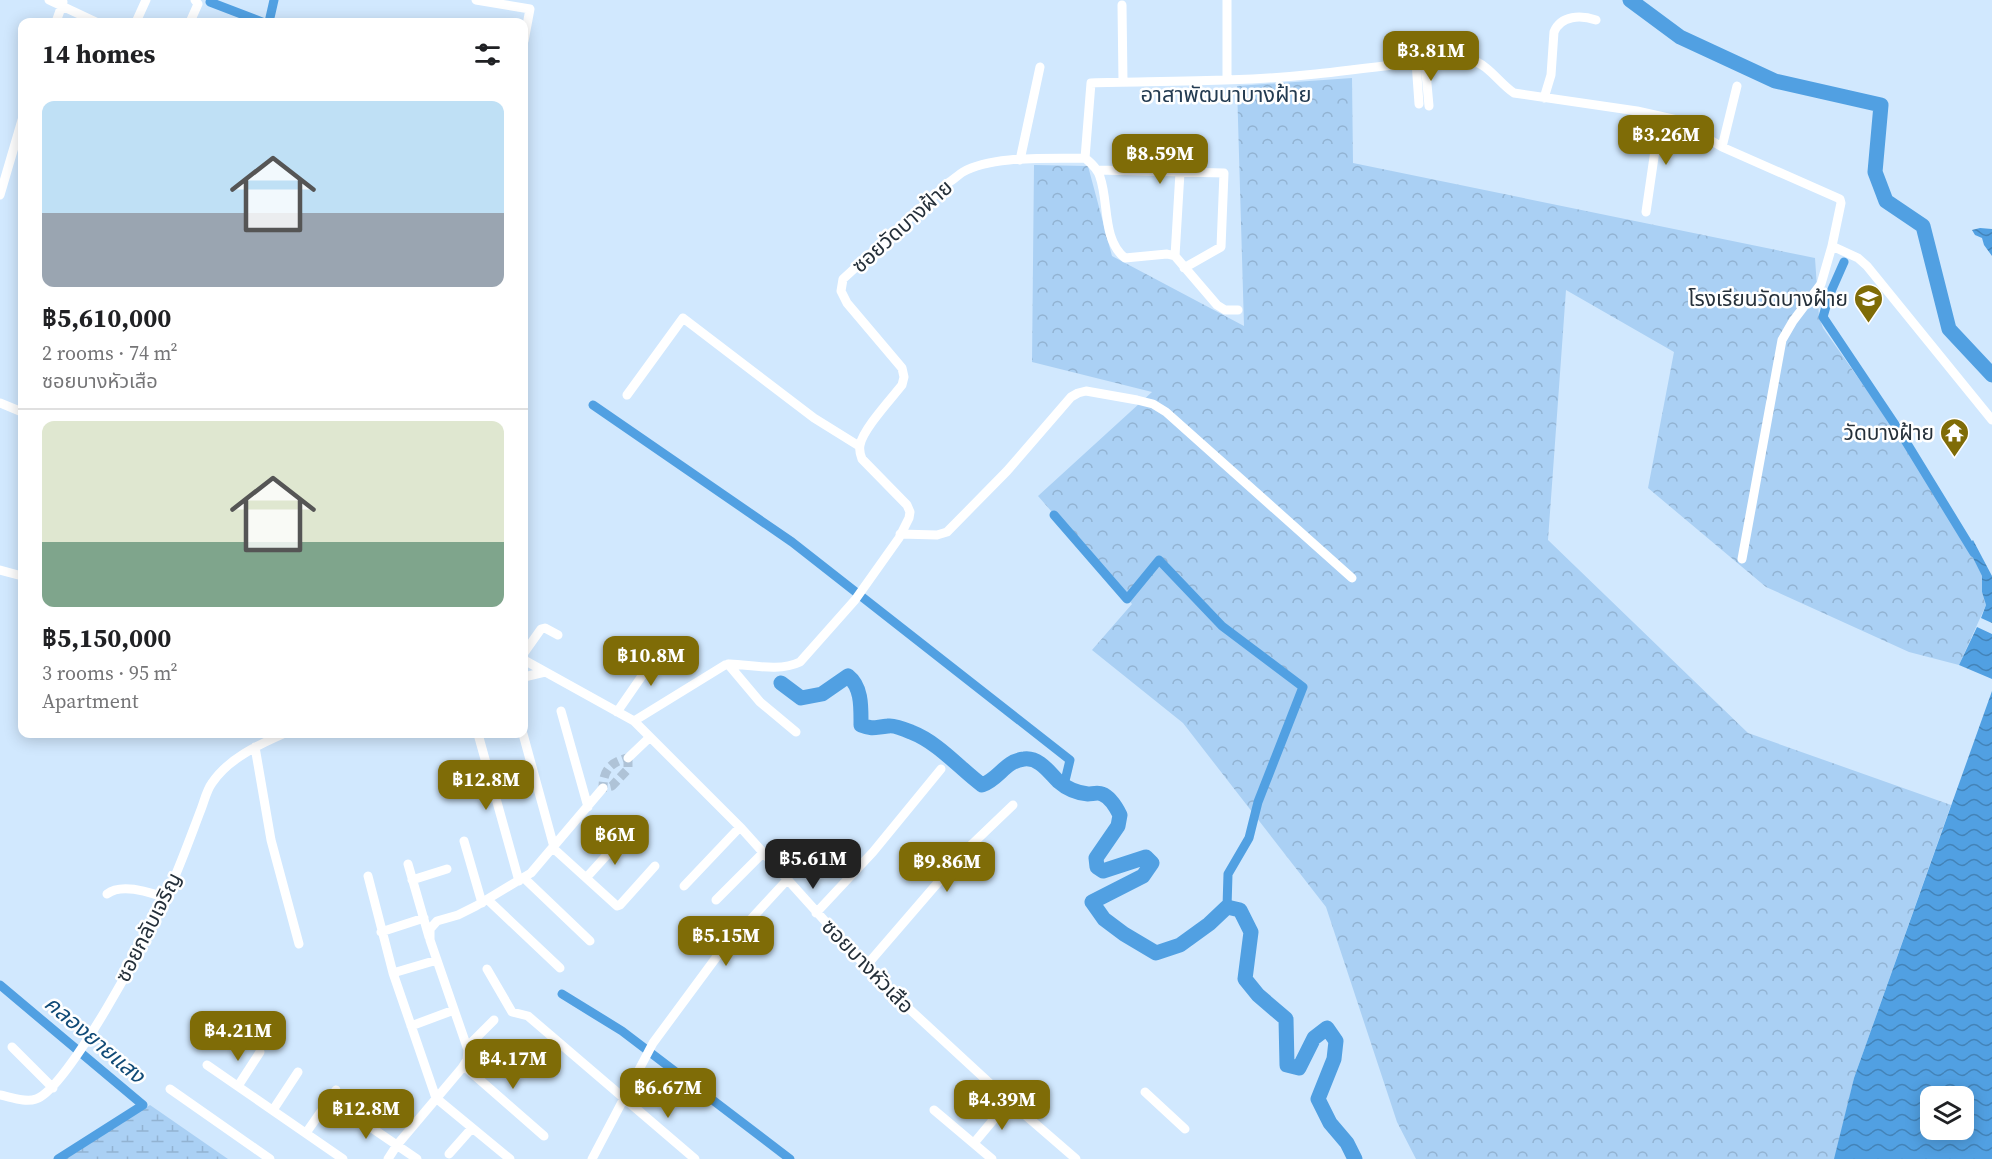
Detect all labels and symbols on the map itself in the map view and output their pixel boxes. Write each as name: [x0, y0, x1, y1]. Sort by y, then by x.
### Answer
pin: ฿3.81M: [1382, 31, 1480, 82]
district label: อาสาพัฒนาบางฝ้าย: [1140, 79, 1312, 109]
pin: ฿3.26M: [1617, 115, 1715, 166]
pin: ฿8.59M: [1111, 134, 1209, 185]
street label: ซอยวัดบางฝ้าย: [845, 173, 959, 279]
school or university icon: โรงเรียนวัดบางฝ้าย: [1853, 282, 1885, 324]
place label: โรงเรียนวัดบางฝ้าย: [1688, 284, 1848, 313]
temple icon: วัดบางฝ้าย: [1939, 416, 1971, 458]
place label: วัดบางฝ้าย: [1844, 418, 1934, 447]
pin: ฿10.8M: [602, 636, 700, 687]
pin: ฿12.8M: [437, 760, 535, 811]
pin: ฿6M: [586, 815, 644, 866]
pin: ฿5.61M: [764, 839, 862, 890]
pin: ฿9.86M: [898, 842, 996, 893]
street label: ซอยกลับเจริญ: [108, 867, 188, 987]
street label: ซอยบางหัวเสือ: [815, 912, 921, 1020]
pin: ฿5.15M: [677, 916, 775, 967]
water label: คลองยายแสง: [39, 988, 152, 1091]
pin: ฿4.21M: [189, 1011, 287, 1062]
pin: ฿4.17M: [464, 1039, 562, 1090]
pin: ฿6.67M: [619, 1068, 717, 1119]
pin: ฿4.39M: [953, 1080, 1051, 1131]
pin: ฿12.8M: [317, 1089, 415, 1140]

